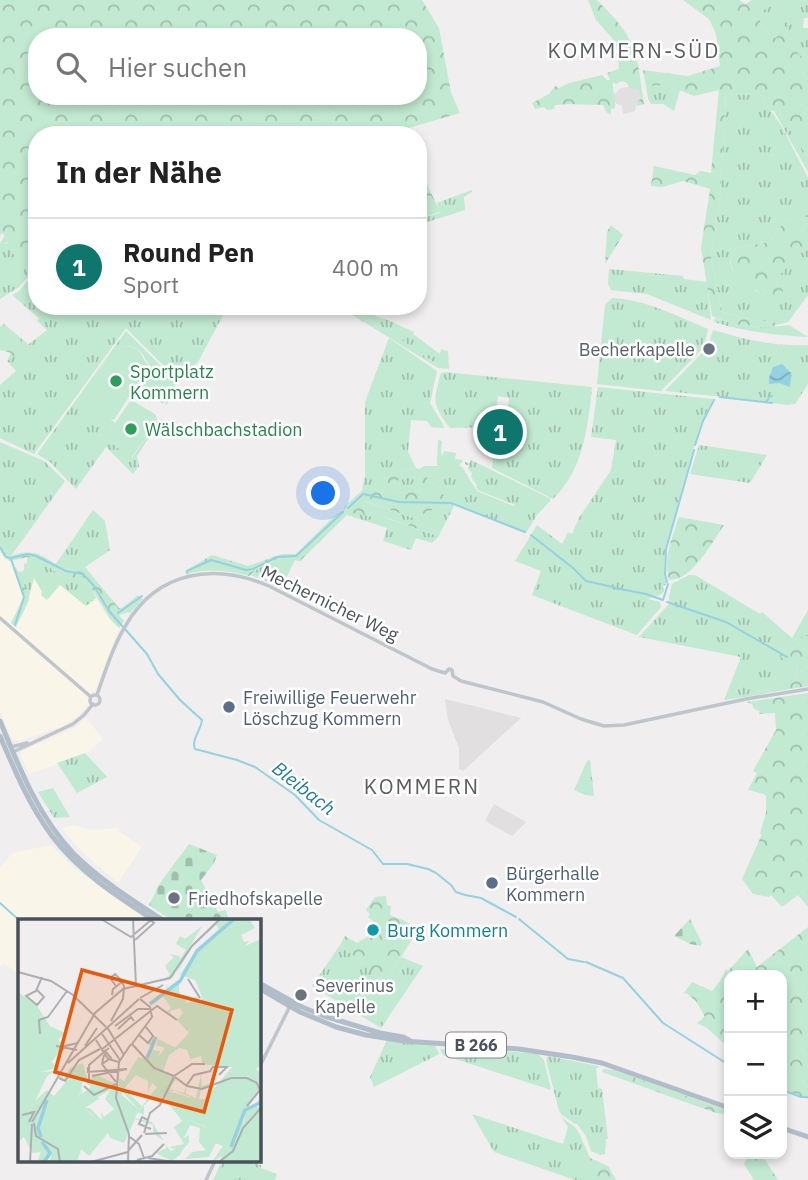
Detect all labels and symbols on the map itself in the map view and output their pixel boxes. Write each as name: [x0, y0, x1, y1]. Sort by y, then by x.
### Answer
district label: KOMMERN-SÜD: [548, 36, 720, 64]
place label: Becherkapelle: [579, 338, 695, 361]
marker: Becherkapelle: [701, 341, 717, 357]
place label: Sportplatz Kommern: [130, 360, 214, 404]
marker: Sportplatz Kommern: [108, 373, 124, 389]
pin: 1: [477, 406, 523, 458]
place label: Wälschbachstadion: [145, 418, 303, 441]
marker: Wälschbachstadion: [123, 421, 139, 437]
your location: [306, 476, 340, 510]
street label: Mechernicher Weg: [257, 560, 403, 646]
place label: Freiwillige Feuerwehr Löschzug Kommern: [243, 686, 417, 730]
marker: Freiwillige Feuerwehr Löschzug Kommern: [221, 699, 237, 715]
water label: Bleibach: [268, 756, 340, 820]
district label: KOMMERN: [364, 772, 480, 800]
place label: Bürgerhalle Kommern: [506, 862, 600, 906]
marker: Bürgerhalle Kommern: [484, 875, 500, 891]
place label: Friedhofskapelle: [188, 887, 323, 910]
marker: Friedhofskapelle: [166, 890, 182, 906]
inset map: [18, 919, 261, 1162]
place label: Burg Kommern: [387, 919, 508, 942]
marker: Burg Kommern: [365, 922, 381, 938]
place label: Severinus Kapelle: [315, 974, 394, 1018]
marker: Severinus Kapelle: [293, 987, 309, 1003]
road number: B 266: [446, 1032, 506, 1058]

